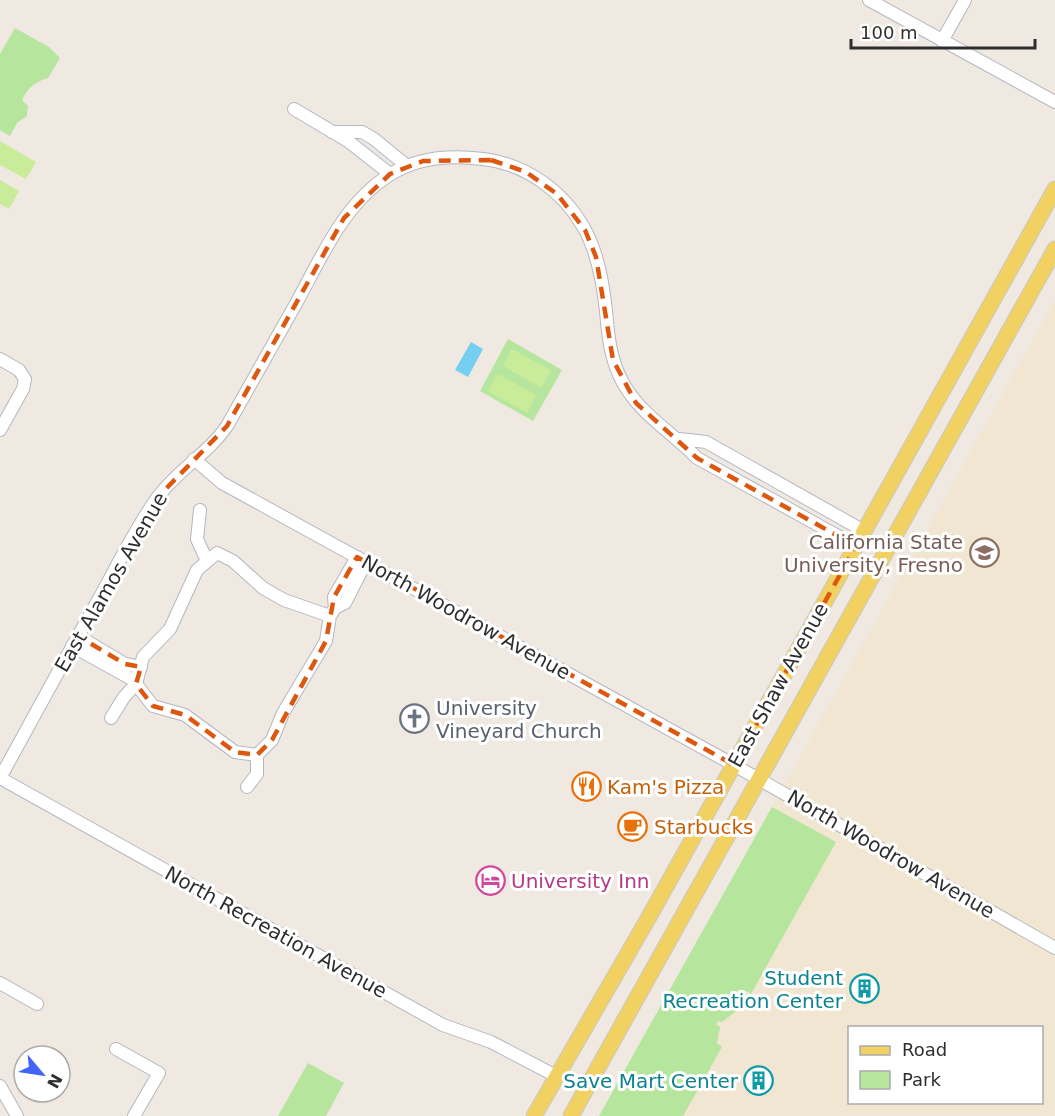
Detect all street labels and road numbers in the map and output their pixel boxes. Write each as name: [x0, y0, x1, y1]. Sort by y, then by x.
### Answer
street label: East Alamos Avenue: [50, 488, 172, 676]
street label: North Woodrow Avenue: [357, 550, 575, 684]
street label: East Shaw Avenue: [723, 599, 833, 771]
street label: North Woodrow Avenue: [783, 785, 999, 923]
street label: North Recreation Avenue: [161, 861, 391, 1003]

